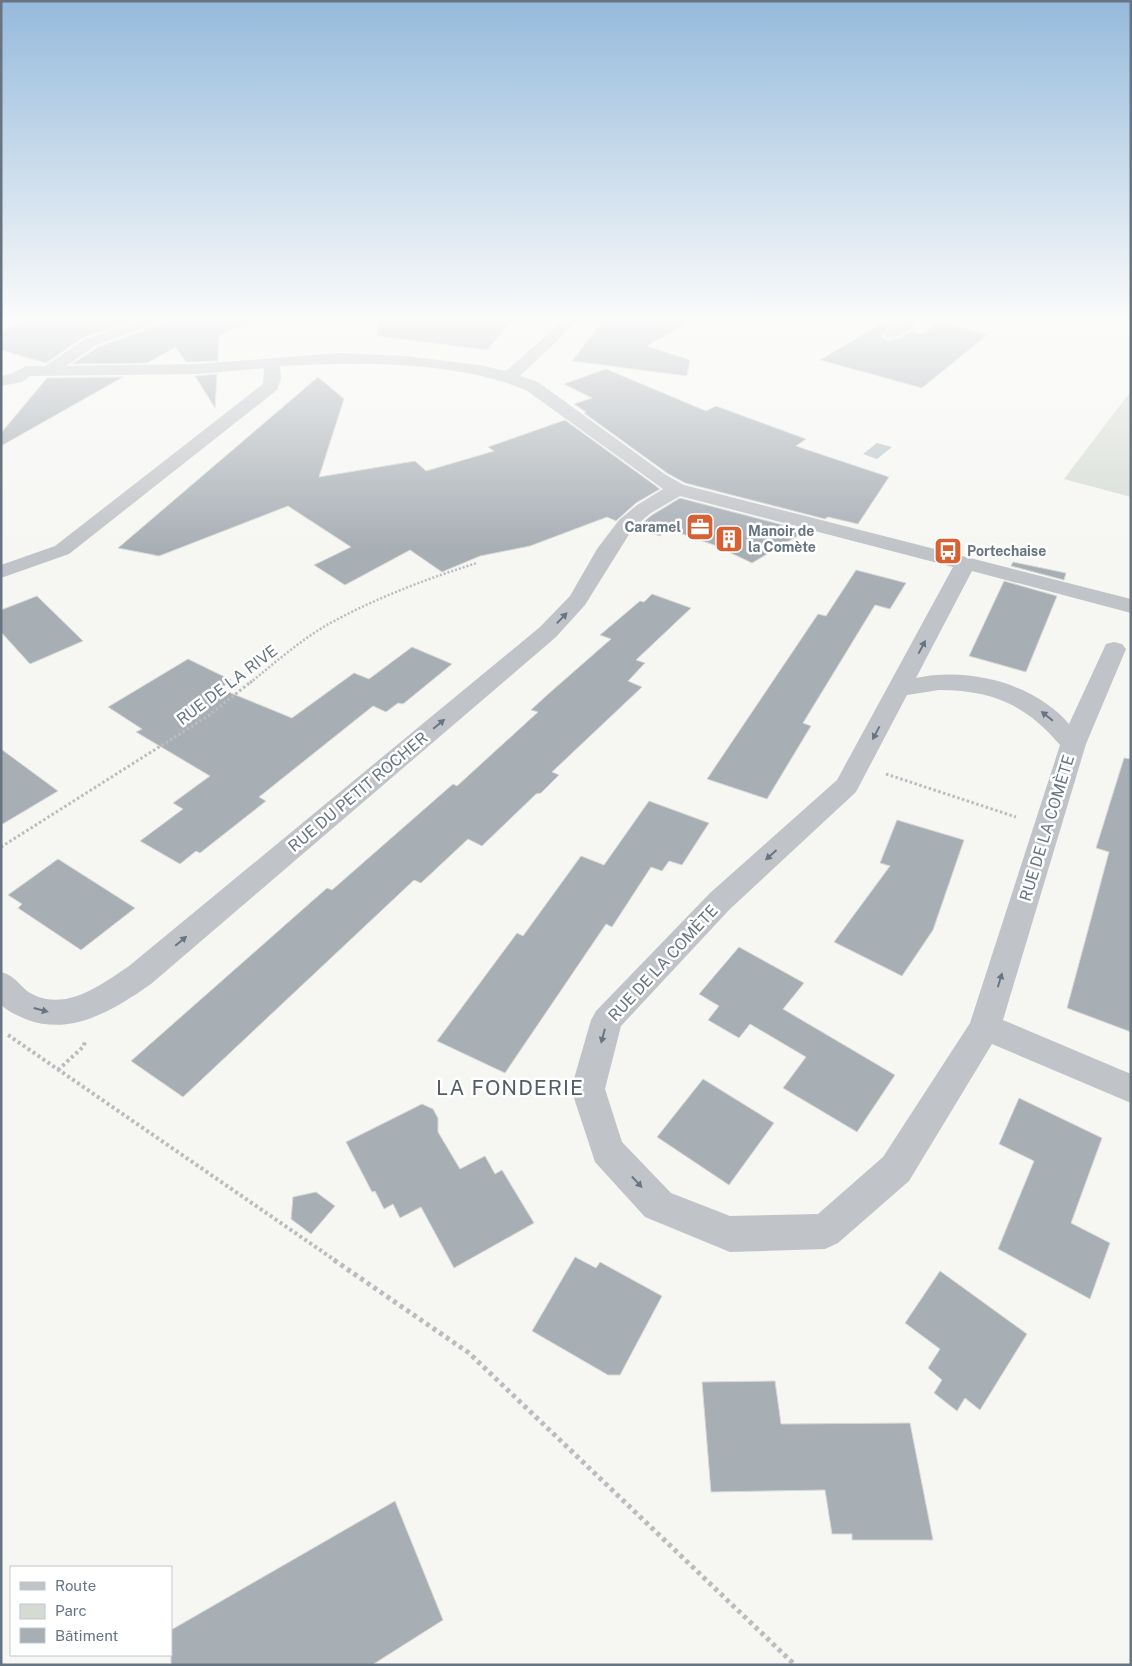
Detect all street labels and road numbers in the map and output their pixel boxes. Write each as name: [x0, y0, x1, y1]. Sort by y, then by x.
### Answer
street label: RUE DE LA RIVE: [173, 641, 281, 729]
street label: RUE DU PETIT ROCHER: [284, 728, 432, 856]
street label: RUE DE LA COMÈTE: [1015, 752, 1078, 903]
street label: RUE DE LA COMÈTE: [604, 900, 722, 1025]

